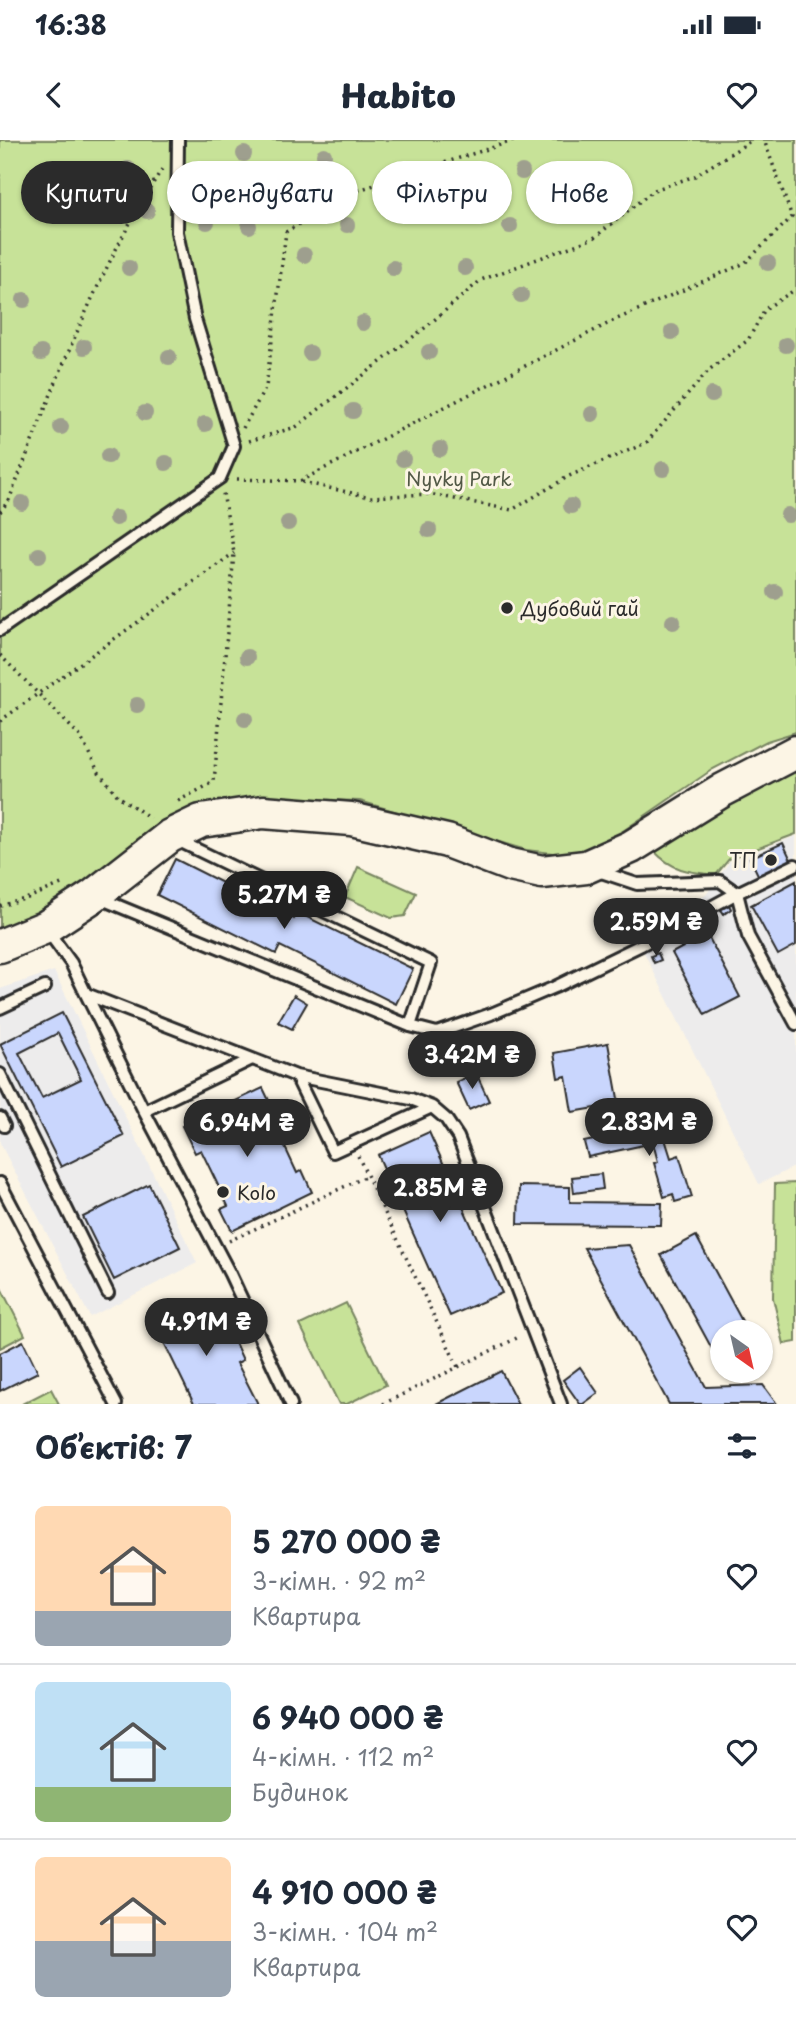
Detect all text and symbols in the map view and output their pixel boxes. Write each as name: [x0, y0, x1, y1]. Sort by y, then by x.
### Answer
text: 16:38: [35, 5, 107, 44]
text: Habito: [340, 71, 456, 119]
icon: back: [35, 76, 73, 114]
icon: heart: [723, 76, 761, 114]
chip: Купити: [21, 161, 153, 224]
chip: Орендувати: [167, 161, 358, 224]
chip: Фільтри: [372, 161, 512, 224]
chip: Нове: [526, 161, 633, 224]
park label: Nyvky Park: [406, 464, 512, 492]
place label: Дубовий гай: [520, 594, 639, 622]
marker: Дубовий гай: [499, 600, 515, 616]
place label: ТП: [729, 846, 757, 874]
marker: ТП: [763, 852, 779, 868]
pin: 5.27M ₴: [219, 872, 349, 931]
text: 5.27M ₴: [237, 876, 331, 911]
pin: 2.59M ₴: [591, 898, 721, 958]
text: 2.59M ₴: [610, 903, 702, 938]
pin: 3.42M ₴: [407, 1032, 537, 1091]
text: 3.42M ₴: [424, 1036, 520, 1071]
pin: 2.83M ₴: [584, 1098, 714, 1158]
pin: 6.94M ₴: [182, 1100, 312, 1159]
text: 2.83M ₴: [601, 1103, 697, 1138]
text: 6.94M ₴: [200, 1104, 294, 1139]
pin: 2.85M ₴: [375, 1164, 505, 1224]
text: 2.85M ₴: [393, 1169, 487, 1204]
place label: Kolo: [237, 1178, 276, 1206]
marker: Kolo: [215, 1184, 231, 1200]
pin: 4.91M ₴: [141, 1298, 271, 1358]
text: 4.91M ₴: [161, 1303, 251, 1338]
north arrow: [710, 1320, 774, 1382]
map controls: [710, 1320, 773, 1383]
text: Об’єктів: 7: [35, 1424, 192, 1469]
icon: filters: [723, 1427, 761, 1465]
text: 5 270 000 ₴: [252, 1518, 441, 1563]
icon: home: [91, 1534, 175, 1618]
icon: heart: [723, 1557, 761, 1595]
text: 3-кімн. · 92 m²: [252, 1563, 426, 1598]
text: Квартира: [252, 1598, 360, 1633]
text: 6 940 000 ₴: [252, 1694, 443, 1739]
icon: home: [91, 1710, 175, 1794]
icon: heart: [723, 1733, 761, 1771]
text: 4-кімн. · 112 m²: [252, 1739, 434, 1774]
text: Будинок: [252, 1774, 348, 1809]
text: 4 910 000 ₴: [252, 1869, 437, 1914]
icon: home: [91, 1885, 175, 1969]
icon: heart: [723, 1908, 761, 1946]
text: 3-кімн. · 104 m²: [252, 1914, 438, 1949]
text: Квартира: [252, 1949, 360, 1984]

